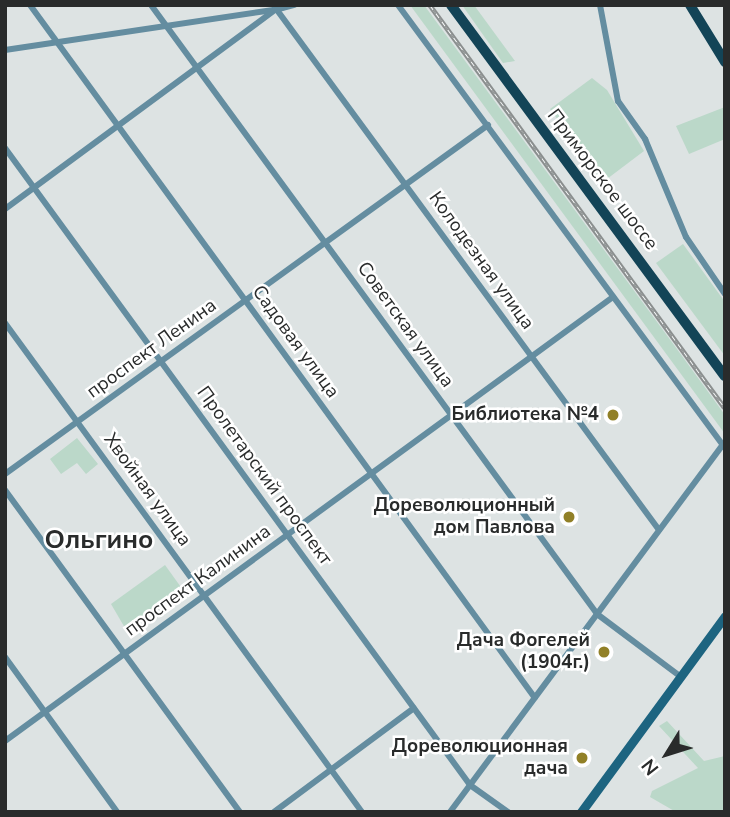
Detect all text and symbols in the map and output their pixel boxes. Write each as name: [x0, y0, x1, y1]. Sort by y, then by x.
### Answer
street label: Приморское шоссе: [542, 105, 662, 255]
street label: Колодезная улица: [423, 188, 539, 334]
street label: Советская улица: [352, 258, 458, 392]
street label: Садовая улица: [247, 281, 343, 403]
street label: проспект Ленина: [83, 294, 221, 404]
street label: Пролетарский проспект: [191, 382, 337, 570]
place label: Библиотека №4: [451, 404, 599, 426]
marker: Библиотека №4: [605, 407, 621, 423]
street label: Хвойная улица: [98, 429, 196, 551]
place label: Дореволюционный дом Павлова: [374, 495, 555, 539]
marker: Дореволюционный дом Павлова: [561, 509, 577, 525]
street label: проспект Калинина: [121, 520, 275, 642]
district label: Ольгино: [45, 524, 153, 556]
place label: Дача Фогелей (1904г.): [457, 630, 590, 674]
marker: Дача Фогелей (1904г.): [596, 644, 612, 660]
north arrow: [632, 719, 702, 789]
place label: Дореволюционная дача: [392, 736, 568, 780]
marker: Дореволюционная дача: [574, 750, 590, 766]
text: N: [636, 753, 665, 781]

